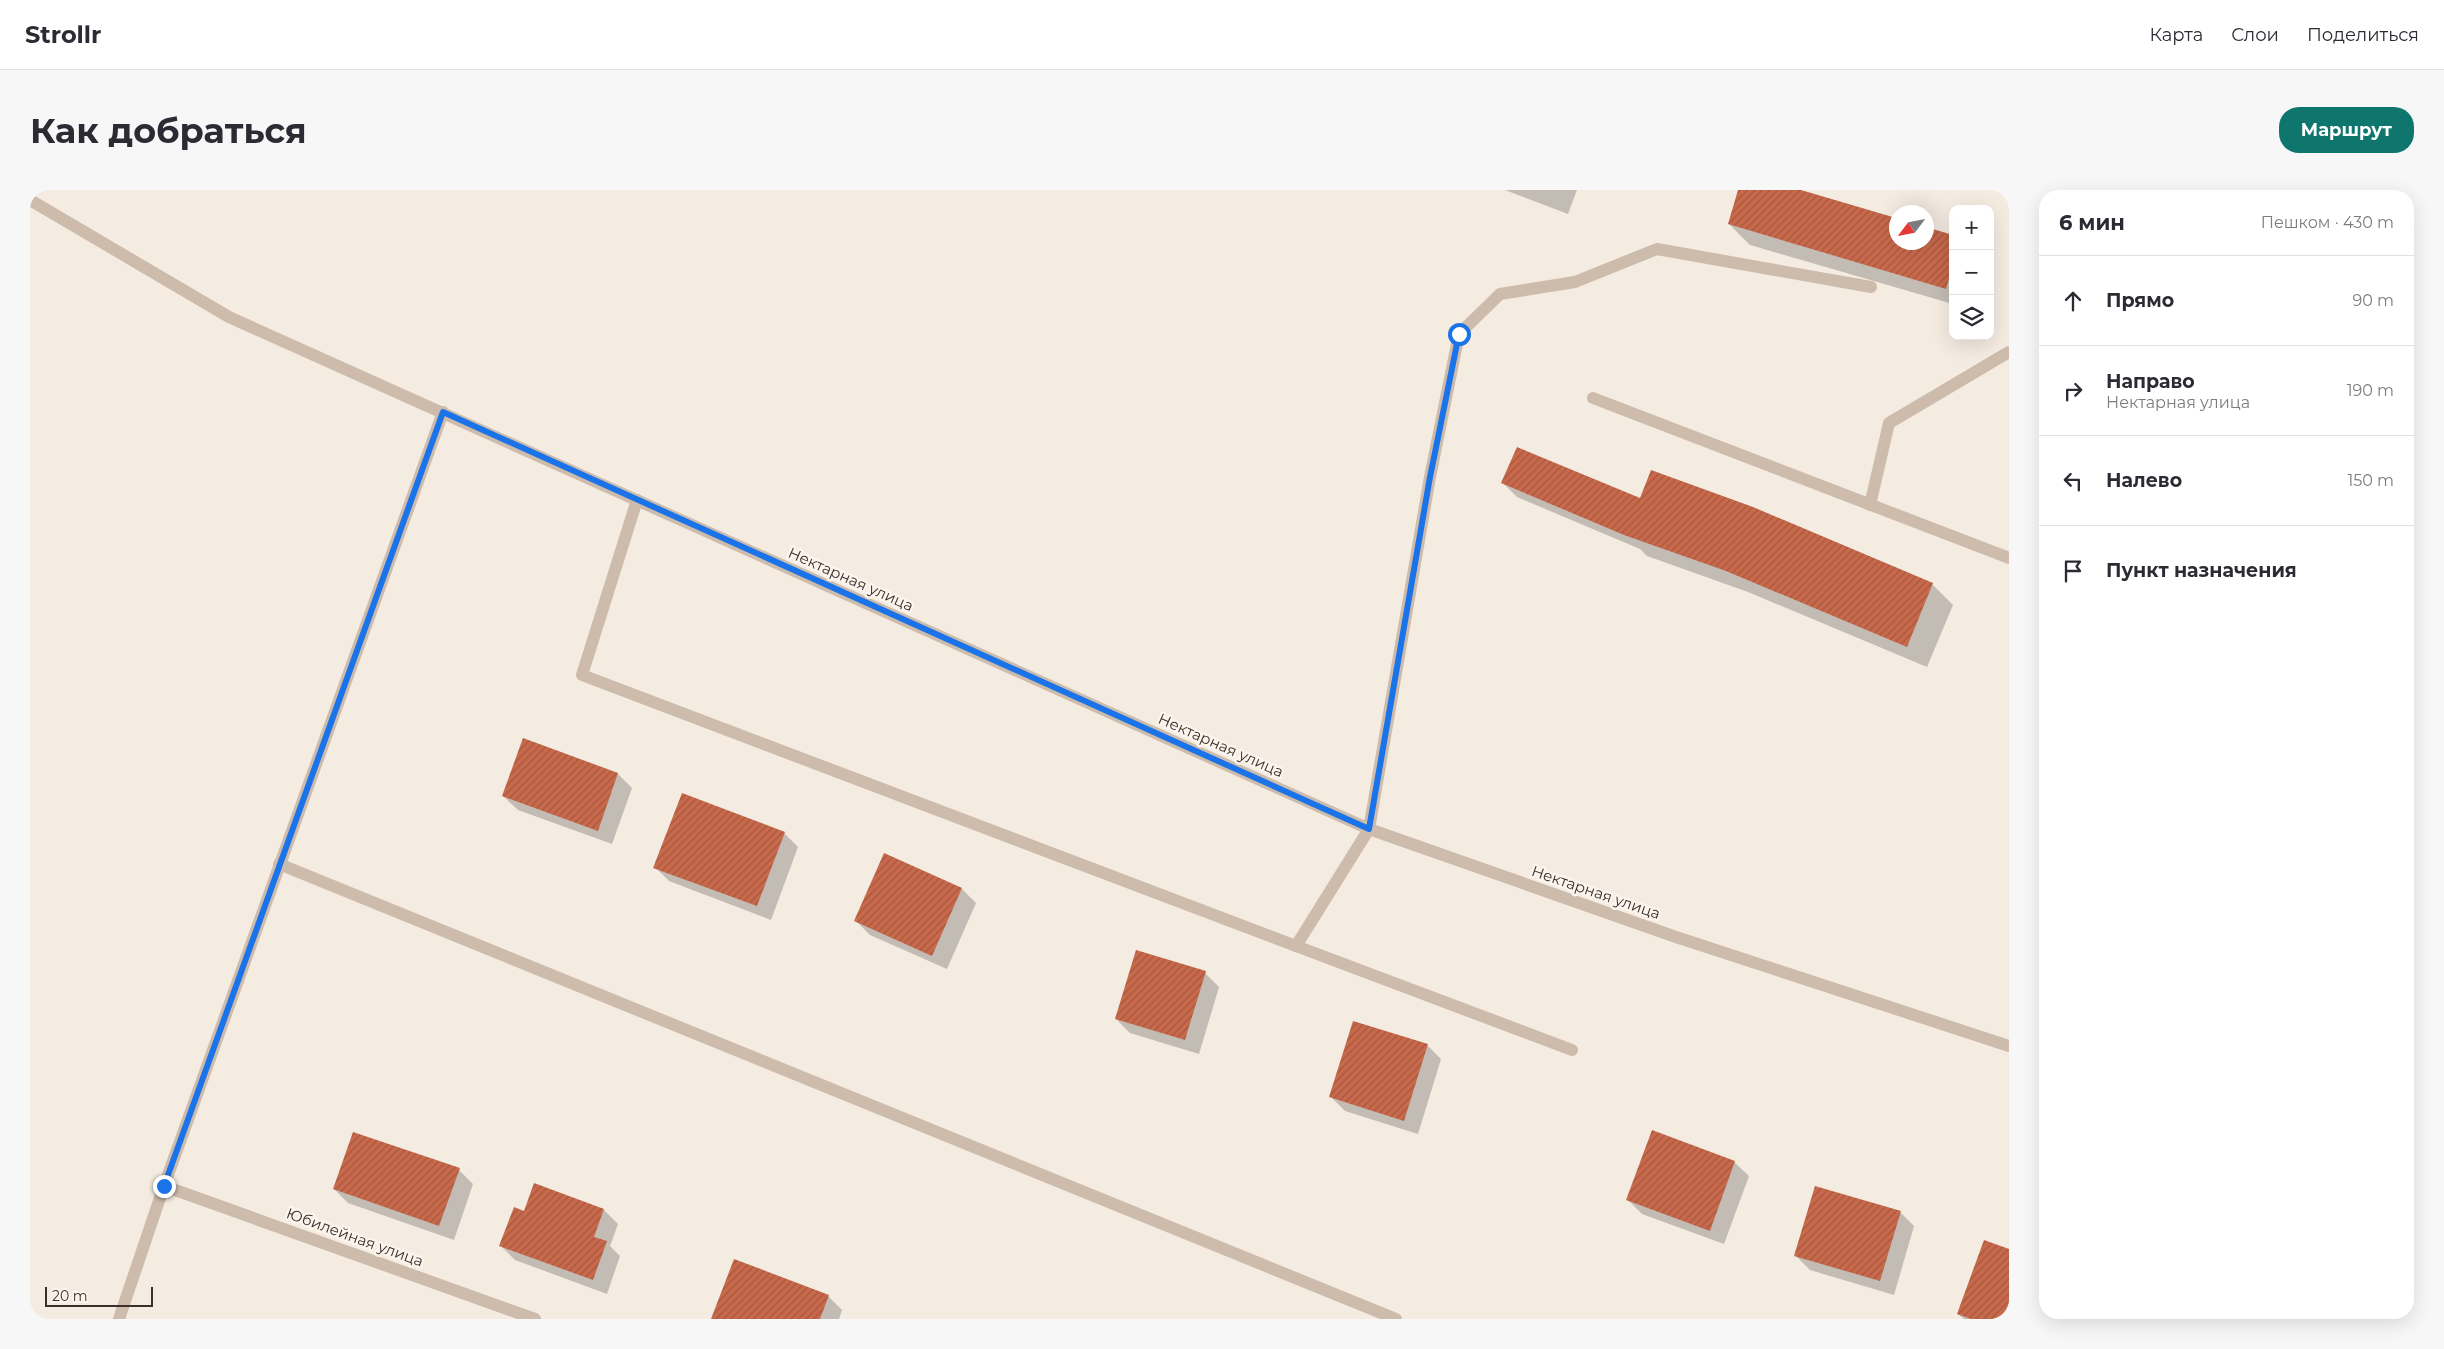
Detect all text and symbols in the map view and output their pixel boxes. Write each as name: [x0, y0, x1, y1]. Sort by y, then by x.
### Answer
text: Strollr: [25, 20, 101, 49]
text: Карта: [2149, 24, 2203, 46]
text: Слои: [2231, 24, 2279, 46]
text: Поделиться: [2307, 24, 2419, 46]
button: Маршрут: [2279, 107, 2414, 153]
text: Как добраться: [30, 109, 307, 152]
north arrow: [1889, 205, 1934, 250]
map controls: [1949, 205, 1994, 340]
button: +: [1949, 205, 1994, 250]
text: 6 мин: [2059, 210, 2125, 235]
text: Пешком · 430 m: [2261, 213, 2394, 232]
button: −: [1949, 250, 1994, 295]
icon: ahead: [2059, 287, 2087, 315]
text: Прямо: [2106, 289, 2174, 312]
text: 90 m: [2352, 291, 2394, 310]
button: layers: [1949, 295, 1994, 340]
route start: [1448, 323, 1471, 346]
text: Направо: [2106, 370, 2195, 393]
icon: right: [2059, 377, 2087, 405]
text: 190 m: [2347, 381, 2394, 400]
text: Нектарная улица: [2106, 393, 2250, 412]
icon: left: [2059, 467, 2087, 495]
text: Налево: [2106, 469, 2182, 492]
text: 150 m: [2347, 471, 2394, 490]
street label: Нектарная улица: [785, 543, 917, 615]
icon: arrive: [2059, 557, 2087, 585]
text: Пункт назначения: [2106, 559, 2297, 582]
street label: Нектарная улица: [1155, 709, 1287, 781]
street label: Нектарная улица: [1529, 861, 1663, 923]
route end: [153, 1175, 176, 1198]
street label: Юбилейная улица: [284, 1203, 426, 1271]
scale bar: [45, 1284, 152, 1307]
text: 20 m: [52, 1287, 88, 1305]

